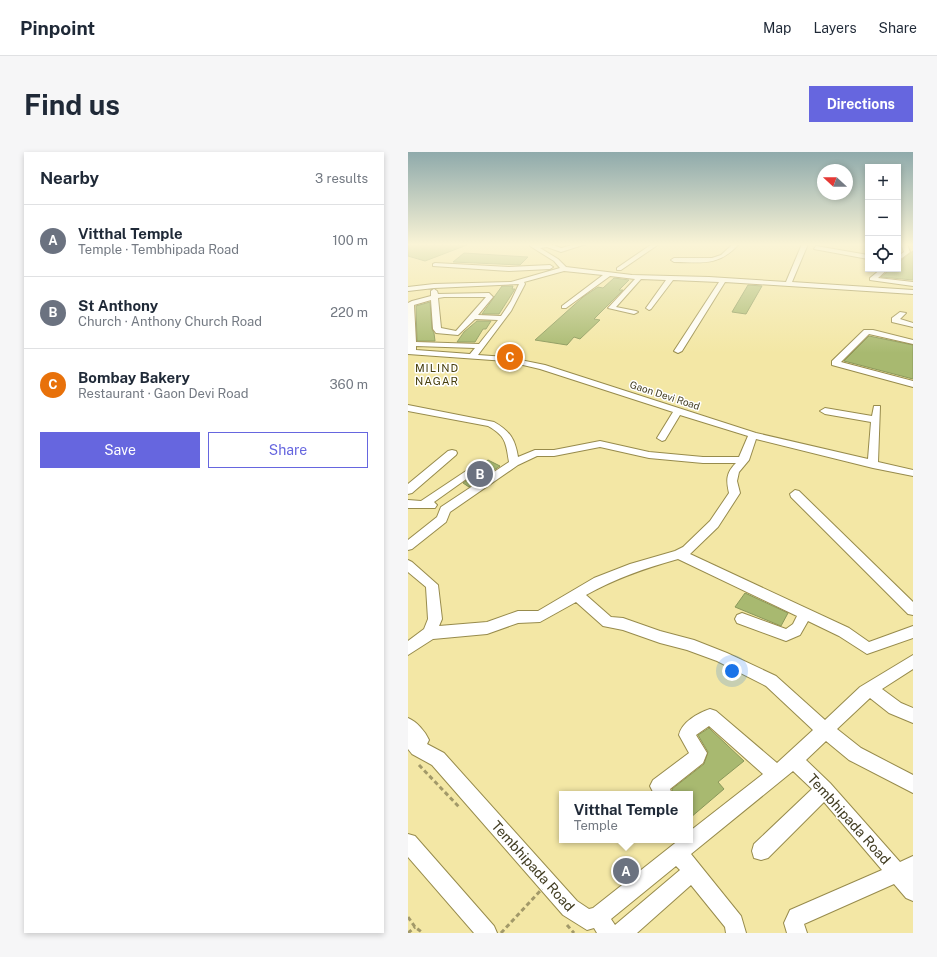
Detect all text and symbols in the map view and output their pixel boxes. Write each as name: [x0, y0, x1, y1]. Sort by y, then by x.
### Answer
text: Pinpoint: [20, 17, 95, 39]
text: Map: [763, 20, 791, 36]
text: Layers: [813, 20, 857, 36]
text: Share: [879, 20, 917, 36]
button: Directions: [809, 86, 913, 122]
text: Find us: [24, 88, 120, 121]
north arrow: [817, 164, 853, 200]
map controls: [865, 164, 901, 272]
button: +: [865, 164, 901, 200]
text: Nearby: [40, 168, 99, 188]
text: 3 results: [315, 171, 368, 186]
button: −: [865, 200, 901, 236]
text: Vitthal Temple: [78, 225, 183, 242]
text: A: [48, 233, 58, 248]
text: 100 m: [332, 233, 368, 248]
button: locate: [865, 236, 901, 272]
text: Temple · Tembhipada Road: [78, 242, 239, 257]
text: St Anthony: [78, 297, 158, 314]
text: B: [49, 305, 57, 320]
text: 220 m: [330, 305, 368, 320]
text: Church · Anthony Church Road: [78, 314, 262, 329]
pin: C: [497, 342, 523, 372]
district label: MILIND NAGAR: [415, 362, 459, 387]
text: Bombay Bakery: [78, 369, 190, 386]
text: C: [48, 377, 58, 392]
text: 360 m: [330, 377, 368, 392]
street label: Gaon Devi Road: [628, 378, 702, 412]
text: Restaurant · Gaon Devi Road: [78, 386, 248, 401]
button: Save: [40, 432, 200, 468]
button: Share: [208, 432, 368, 468]
pin: B: [467, 459, 493, 489]
your location: [722, 661, 742, 681]
street label: Tembhipada Road: [804, 771, 894, 867]
popup: [559, 791, 693, 843]
text: Vitthal Temple: [574, 801, 678, 818]
street label: Tembhipada Road: [488, 818, 578, 914]
text: Temple: [574, 818, 618, 833]
pin: A: [613, 856, 639, 886]

